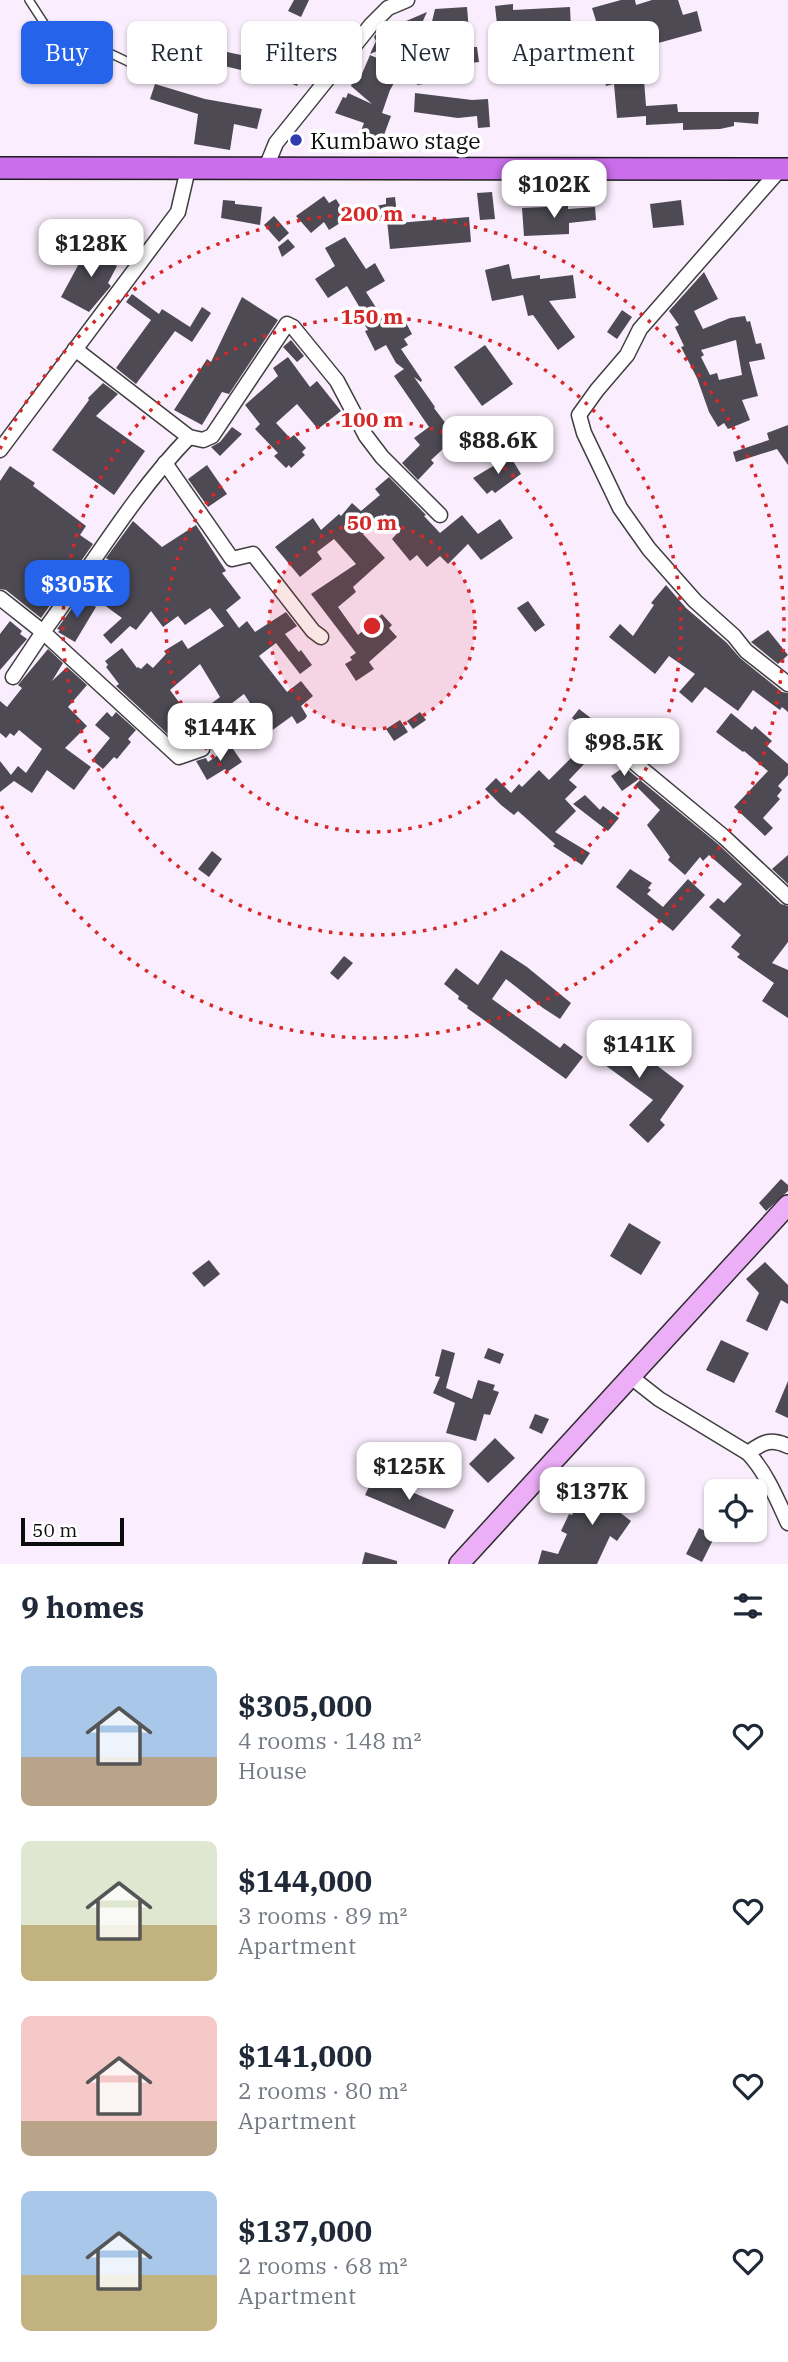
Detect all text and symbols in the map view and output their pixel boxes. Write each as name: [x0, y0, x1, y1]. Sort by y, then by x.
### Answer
chip: Buy: [21, 21, 113, 84]
chip: Rent: [127, 21, 227, 84]
chip: Filters: [241, 21, 362, 84]
chip: New: [376, 21, 474, 84]
chip: Apartment: [488, 21, 659, 84]
place label: Kumbawo stage: [310, 125, 481, 155]
marker: Kumbawo stage: [288, 132, 304, 148]
pin: $102K: [505, 160, 603, 220]
text: $102K: [518, 168, 590, 198]
text: 200 m: [340, 199, 404, 227]
pin: $128K: [42, 219, 140, 279]
text: $128K: [55, 227, 127, 257]
text: 150 m: [340, 302, 404, 330]
text: 100 m: [340, 405, 404, 433]
pin: $88.6K: [441, 416, 555, 476]
text: $88.6K: [458, 424, 538, 454]
text: 50 m: [347, 508, 397, 536]
pin: $305K: [28, 560, 126, 620]
text: $305K: [41, 568, 113, 598]
centre of rings: [360, 614, 384, 638]
pin: $144K: [171, 704, 269, 763]
text: $144K: [184, 711, 256, 741]
pin: $98.5K: [567, 718, 681, 778]
text: $98.5K: [584, 726, 664, 756]
pin: $141K: [590, 1020, 688, 1080]
text: $141K: [603, 1028, 675, 1058]
pin: $125K: [360, 1442, 458, 1502]
text: $125K: [373, 1450, 445, 1480]
pin: $137K: [543, 1468, 641, 1527]
text: $137K: [556, 1475, 628, 1505]
map controls: [704, 1479, 767, 1542]
button: locate: [704, 1479, 767, 1542]
scale bar: [21, 1515, 124, 1547]
text: 50 m: [32, 1518, 77, 1542]
text: 9 homes: [21, 1587, 144, 1626]
icon: filters: [729, 1587, 767, 1625]
text: $305,000: [238, 1686, 372, 1725]
icon: home: [77, 1694, 161, 1778]
icon: heart: [729, 1717, 767, 1755]
text: 4 rooms · 148 m²: [238, 1725, 421, 1755]
text: House: [238, 1755, 307, 1785]
text: $144,000: [238, 1861, 372, 1900]
icon: home: [77, 1869, 161, 1953]
icon: heart: [729, 1892, 767, 1930]
text: 3 rooms · 89 m²: [238, 1900, 408, 1930]
text: Apartment: [238, 1930, 356, 1960]
text: $141,000: [238, 2036, 372, 2075]
icon: home: [77, 2044, 161, 2128]
icon: heart: [729, 2067, 767, 2105]
text: 2 rooms · 80 m²: [238, 2075, 408, 2105]
text: Apartment: [238, 2105, 356, 2135]
text: $137,000: [238, 2211, 372, 2250]
icon: home: [77, 2219, 161, 2303]
icon: heart: [729, 2242, 767, 2280]
text: 2 rooms · 68 m²: [238, 2250, 408, 2280]
text: Apartment: [238, 2280, 356, 2310]

